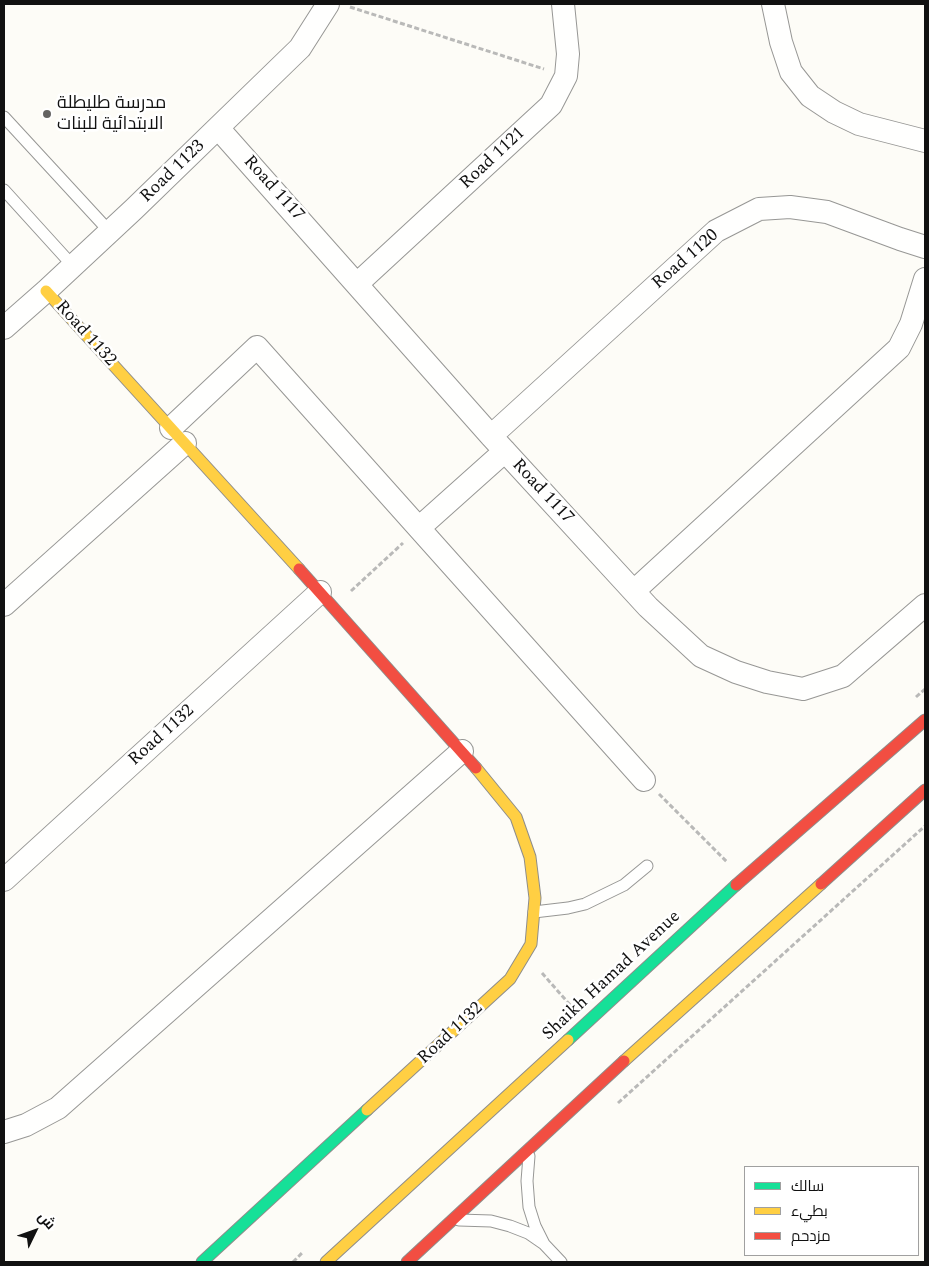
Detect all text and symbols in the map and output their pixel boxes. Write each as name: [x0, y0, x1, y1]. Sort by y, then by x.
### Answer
place label: مدرسة طليطلة الابتدائية للبنات: [57, 93, 166, 136]
marker: مدرسة طليطلة الابتدائية للبنات: [41, 108, 53, 120]
street label: Road 1121: [456, 123, 530, 195]
street label: Road 1123: [136, 136, 210, 208]
street label: Road 1117: [238, 152, 308, 226]
street label: Road 1120: [648, 225, 724, 295]
street label: Road 1132: [50, 297, 120, 371]
street label: Road 1117: [506, 455, 578, 529]
street label: Road 1132: [125, 701, 199, 771]
street label: Shaikh Hamad Avenue: [539, 906, 685, 1046]
street label: Road 1132: [414, 998, 488, 1070]
legend: [744, 1166, 919, 1256]
text: سالك: [791, 1175, 824, 1198]
text: بطيء: [791, 1200, 828, 1223]
north arrow: [10, 1206, 60, 1256]
text: ش: [33, 1207, 60, 1234]
text: مزدحم: [791, 1225, 831, 1248]

